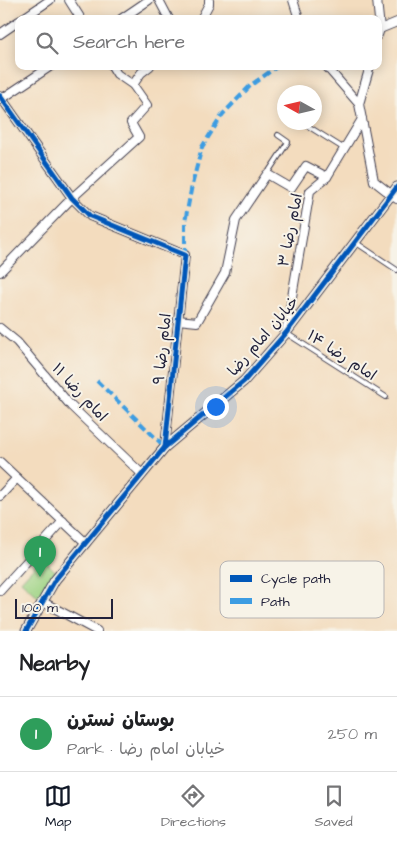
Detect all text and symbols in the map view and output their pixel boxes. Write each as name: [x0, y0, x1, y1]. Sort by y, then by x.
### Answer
search box: [15, 15, 382, 70]
icon: search: [33, 29, 61, 57]
text: Search here: [73, 29, 185, 56]
north arrow: [277, 85, 322, 130]
street label: امام رضا ۳: [273, 192, 308, 269]
street label: خیابان امام رضا: [223, 292, 304, 381]
street label: امام رضا ۹: [148, 312, 177, 386]
street label: امام رضا ۱۴: [303, 325, 381, 386]
street label: امام رضا ۱۱: [47, 358, 112, 426]
your location: [203, 394, 229, 420]
pin: 1: [24, 536, 56, 577]
legend: [220, 561, 384, 618]
text: Cycle path: [261, 569, 330, 589]
text: Path: [261, 592, 290, 612]
scale bar: [15, 596, 112, 619]
text: 100 m: [22, 598, 58, 618]
text: Nearby: [20, 649, 90, 678]
text: بوستان نسترن: [67, 707, 175, 734]
text: 1: [35, 723, 37, 745]
text: 250 m: [328, 723, 377, 745]
text: Park · خیابان امام رضا: [67, 738, 225, 760]
tab: Map: [44, 782, 72, 832]
tab: Directions: [161, 782, 226, 832]
tab: Saved: [315, 782, 353, 832]

